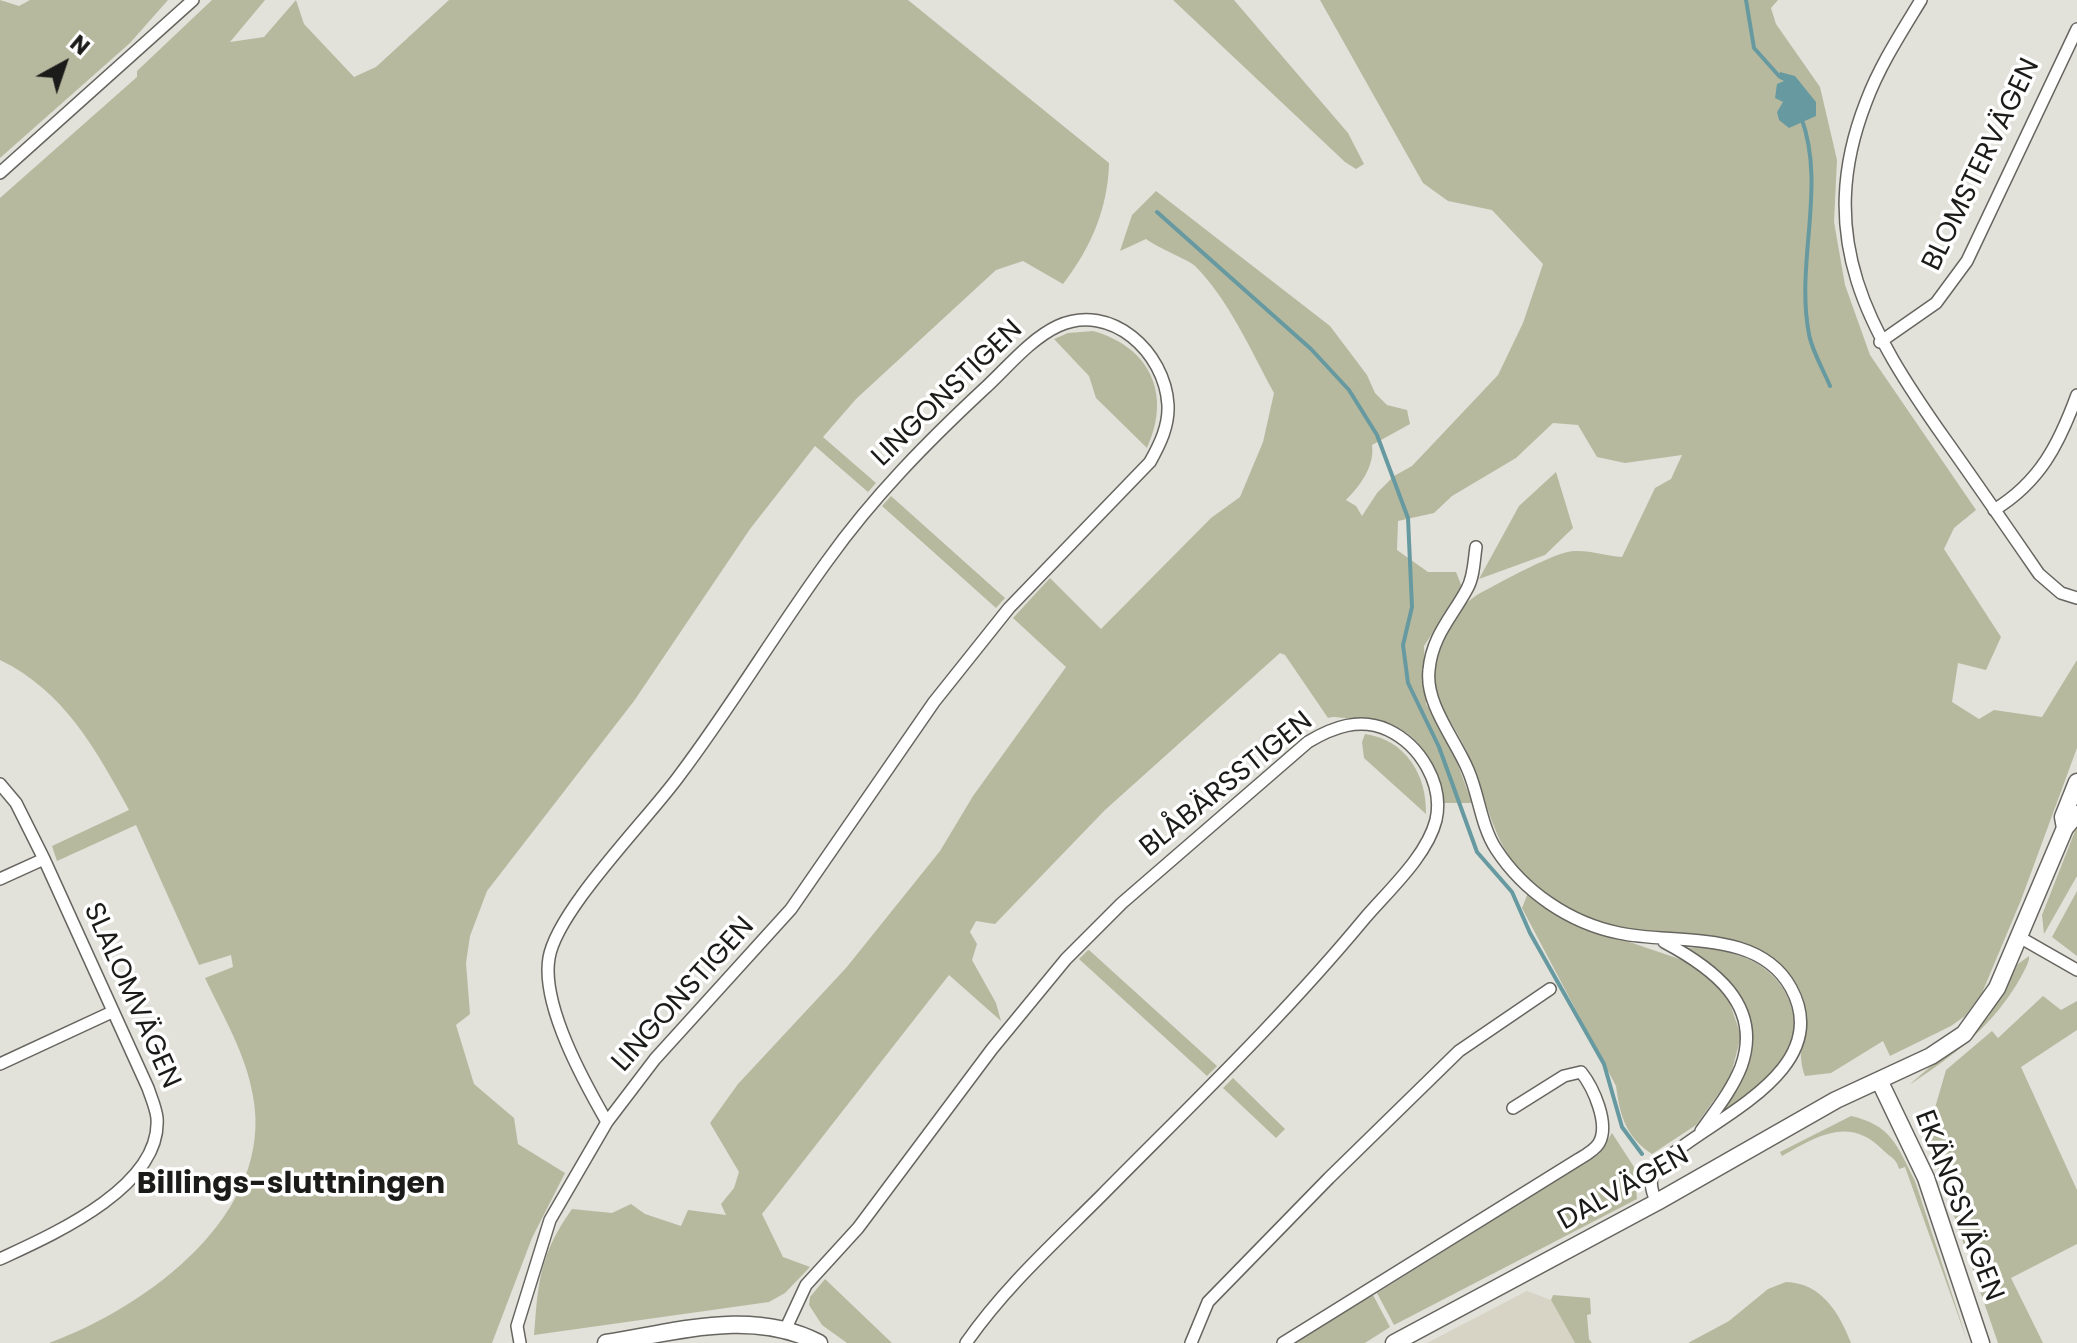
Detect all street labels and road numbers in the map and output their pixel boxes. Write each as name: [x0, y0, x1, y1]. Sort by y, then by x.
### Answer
street label: BLOMSTERVÄGEN: [1916, 53, 2048, 277]
street label: LINGONSTIGEN: [866, 314, 1030, 474]
street label: BLÅBÄRSSTIGEN: [1134, 705, 1320, 865]
street label: SLALOMVÄGEN: [75, 898, 187, 1094]
street label: LINGONSTIGEN: [606, 911, 762, 1079]
street label: EKÄNGSVÄGEN: [1906, 1106, 2010, 1306]
street label: DALVÄGEN: [1553, 1139, 1695, 1239]

